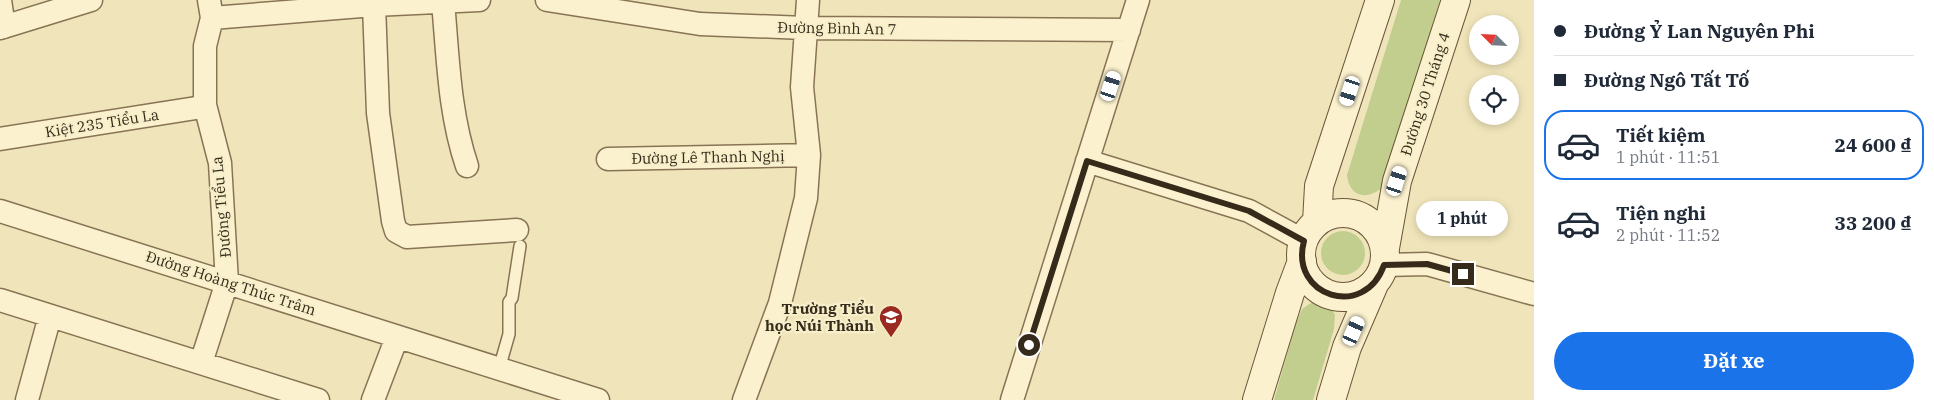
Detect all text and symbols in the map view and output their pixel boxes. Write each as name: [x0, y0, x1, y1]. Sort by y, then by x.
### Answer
north arrow: [1469, 15, 1519, 65]
map controls: [1469, 15, 1519, 125]
street label: Đường Bình An 7: [777, 17, 897, 39]
text: Đường Ỷ Lan Nguyên Phi: [1584, 19, 1815, 43]
street label: Đường 30 Tháng 4: [1396, 30, 1454, 158]
text: Đường Ngô Tất Tố: [1584, 68, 1749, 92]
car: [1099, 69, 1122, 103]
car: [1338, 74, 1361, 108]
button: locate: [1469, 75, 1519, 125]
street label: Kiệt 235 Tiểu La: [44, 105, 160, 141]
icon: car: [1556, 123, 1601, 168]
text: Tiết kiệm: [1616, 123, 1706, 147]
text: 24 600 ₫: [1834, 133, 1912, 157]
street label: Đường Lê Thanh Nghị: [631, 146, 785, 168]
text: 1 phút · 11:51: [1616, 147, 1720, 167]
street label: Đường Tiểu La: [207, 155, 235, 259]
car: [1385, 164, 1408, 198]
icon: car: [1556, 201, 1601, 246]
text: Tiện nghi: [1616, 201, 1706, 225]
callout: 1 phút: [1417, 202, 1509, 236]
text: 1 phút: [1437, 208, 1487, 228]
text: 33 200 ₫: [1834, 211, 1912, 235]
text: 2 phút · 11:52: [1616, 225, 1720, 245]
street label: Đường Hoàng Thúc Trâm: [144, 247, 318, 319]
route end: [1452, 263, 1474, 285]
place label: Trường Tiểu học Núi Thành: [765, 299, 874, 335]
school or university icon: Trường Tiểu học Núi Thành: [878, 304, 904, 338]
car: [1341, 314, 1366, 348]
button: Đặt xe: [1554, 332, 1914, 390]
route start: [1018, 334, 1040, 356]

